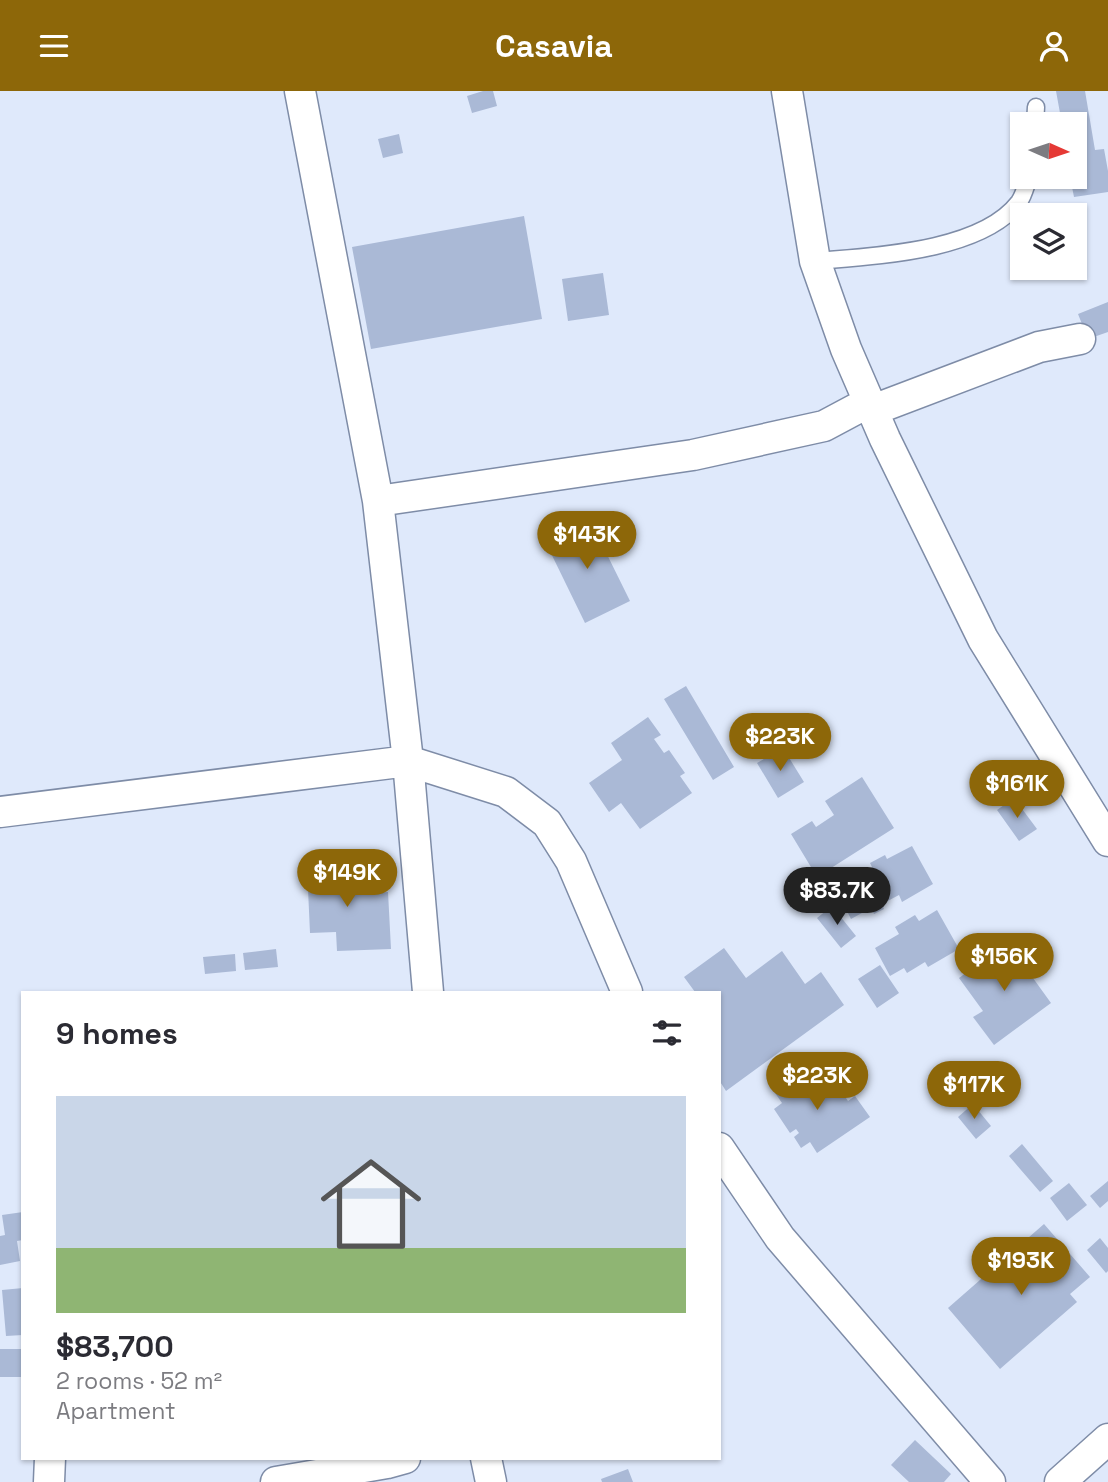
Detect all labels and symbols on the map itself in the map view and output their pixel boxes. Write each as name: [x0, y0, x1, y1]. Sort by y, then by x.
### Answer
north arrow: [1010, 112, 1087, 189]
pin: $143K: [538, 511, 636, 571]
pin: $223K: [731, 713, 829, 773]
pin: $161K: [968, 761, 1066, 820]
pin: $149K: [298, 849, 396, 909]
pin: $83.7K: [780, 867, 894, 927]
pin: $156K: [955, 933, 1053, 993]
pin: $223K: [768, 1053, 866, 1112]
pin: $117K: [925, 1061, 1023, 1121]
pin: $193K: [972, 1237, 1070, 1297]

